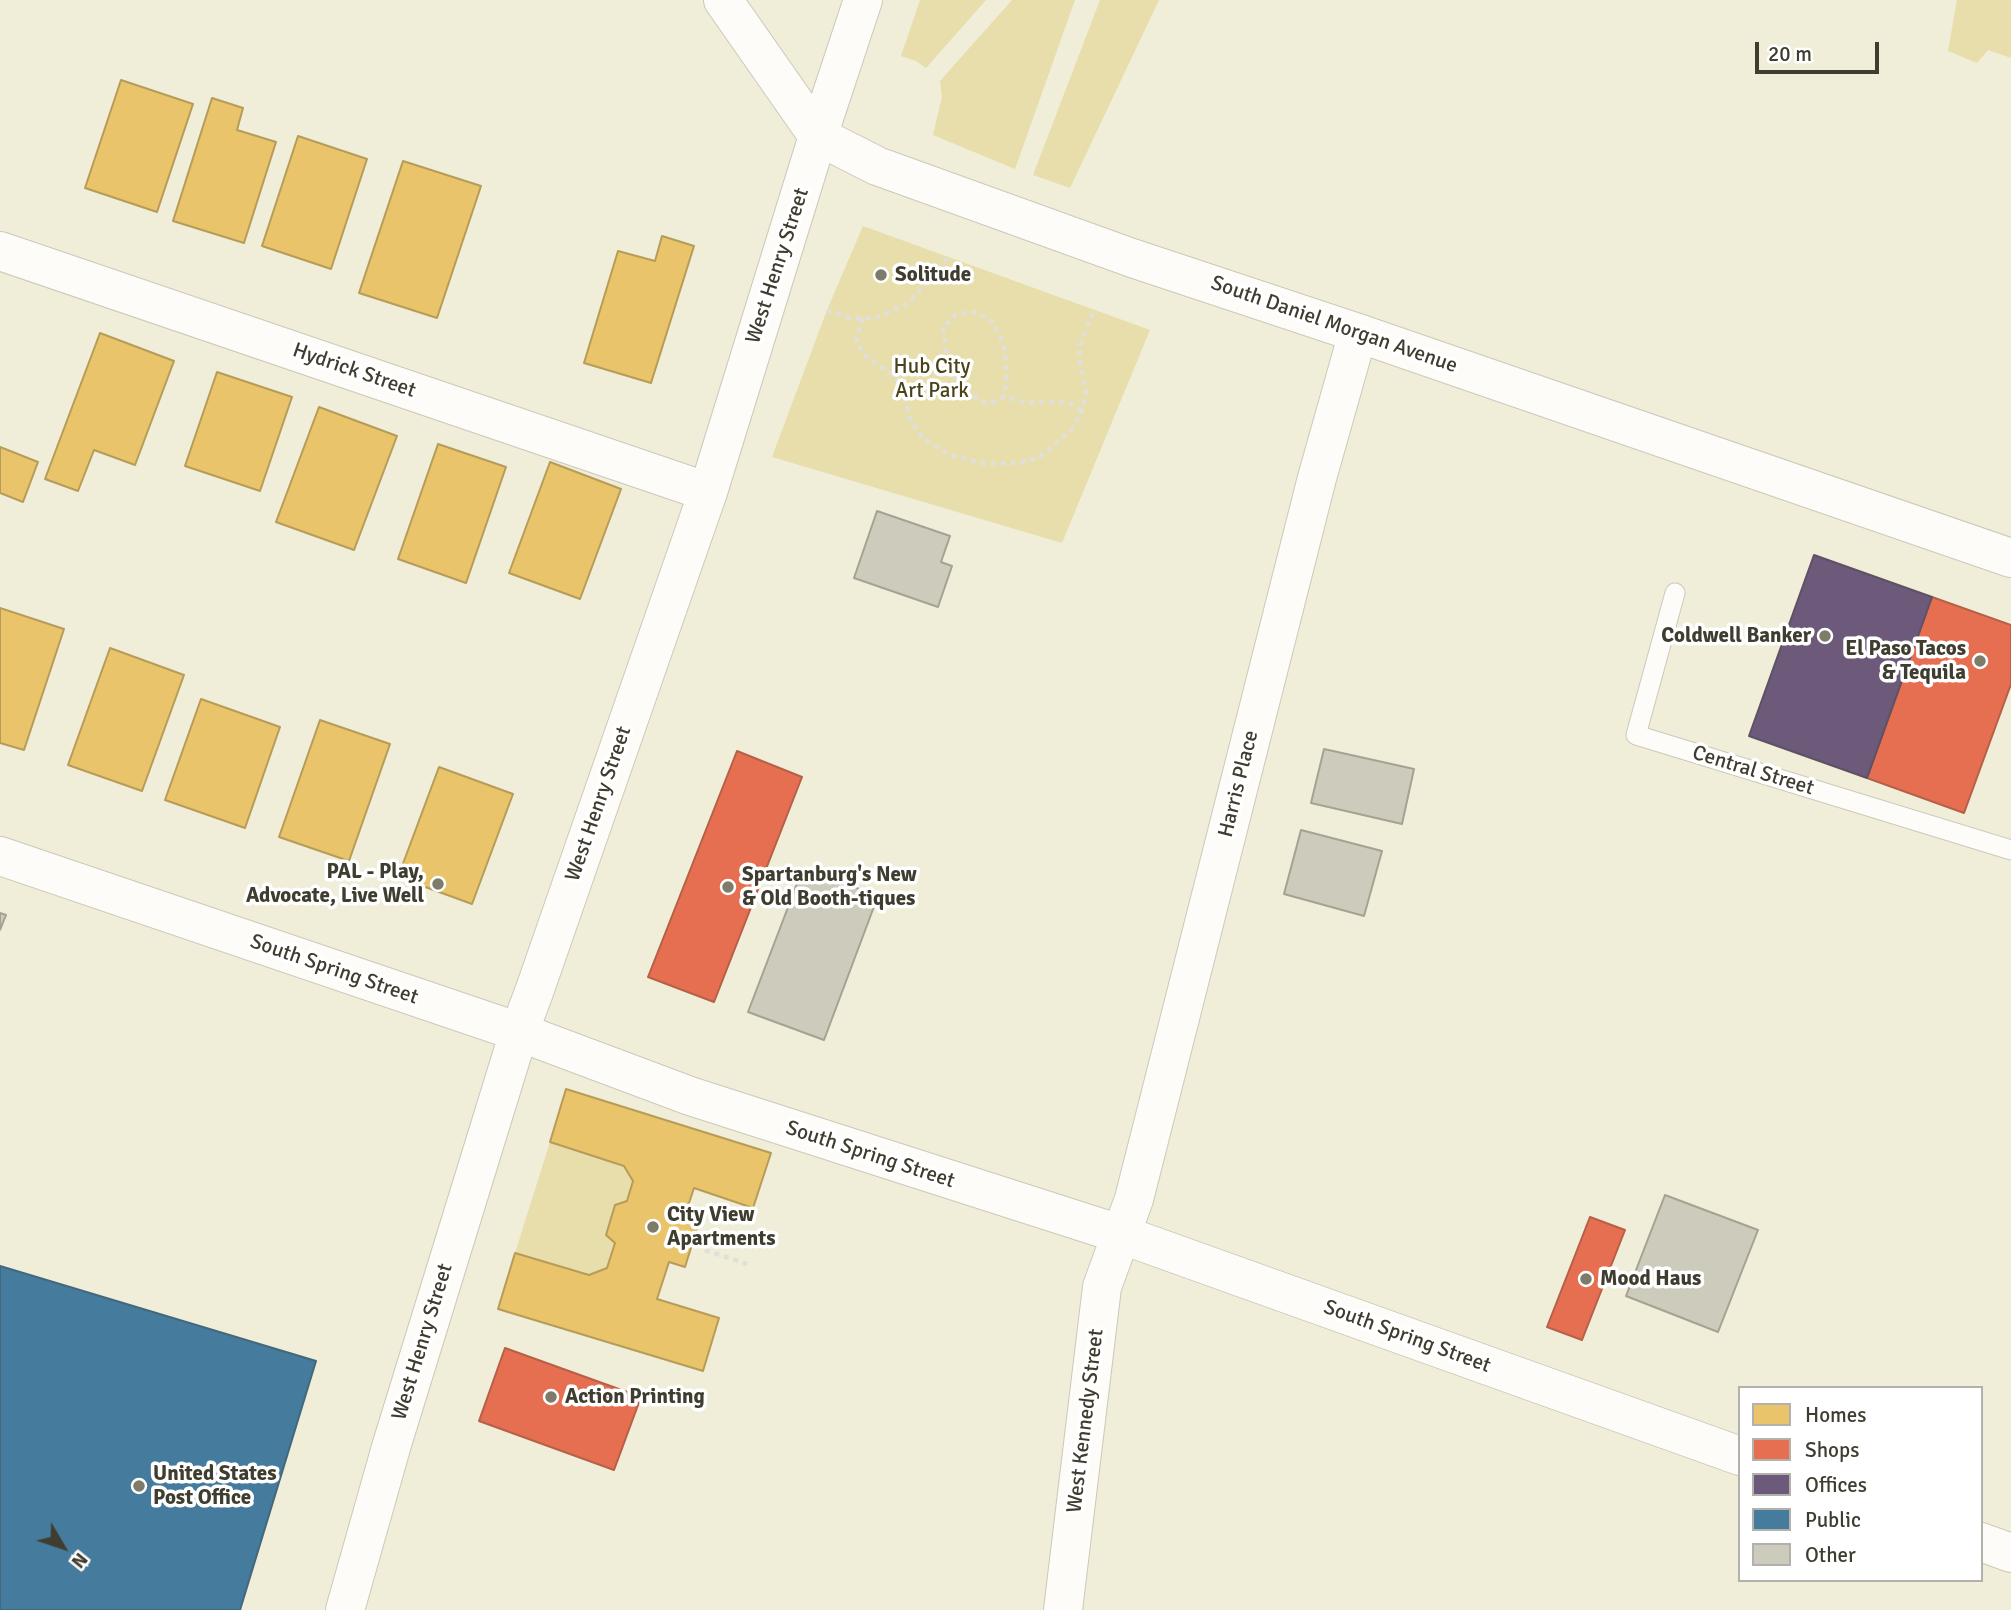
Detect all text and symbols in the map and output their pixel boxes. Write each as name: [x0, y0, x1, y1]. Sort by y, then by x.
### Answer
scale bar: [1759, 28, 1883, 72]
text: 20 m: [1768, 41, 1812, 67]
street label: West Henry Street: [741, 185, 815, 347]
place label: Solitude: [895, 262, 971, 288]
marker: Solitude: [873, 267, 889, 283]
street label: South Daniel Morgan Avenue: [1208, 271, 1460, 379]
street label: Hydrick Street: [289, 338, 419, 404]
park label: Hub City Art Park: [894, 354, 970, 404]
place label: Coldwell Banker: [1661, 623, 1811, 649]
marker: Coldwell Banker: [1817, 628, 1833, 644]
place label: El Paso Tacos & Tequila: [1845, 636, 1966, 686]
marker: El Paso Tacos & Tequila: [1972, 653, 1988, 669]
street label: West Henry Street: [561, 723, 637, 885]
street label: Harris Place: [1214, 728, 1264, 840]
street label: Central Street: [1689, 741, 1817, 801]
place label: PAL - Play, Advocate, Live Well: [246, 859, 424, 909]
place label: Spartanburg's New & Old Booth-tiques: [742, 862, 917, 912]
marker: PAL - Play, Advocate, Live Well: [430, 876, 446, 892]
marker: Spartanburg's New & Old Booth-tiques: [720, 879, 736, 895]
street label: South Spring Street: [247, 929, 421, 1011]
street label: South Spring Street: [782, 1116, 958, 1194]
place label: City View Apartments: [667, 1202, 776, 1252]
marker: City View Apartments: [645, 1219, 661, 1235]
street label: West Henry Street: [387, 1261, 459, 1423]
place label: Mood Haus: [1600, 1266, 1701, 1292]
marker: Mood Haus: [1578, 1271, 1594, 1287]
street label: South Spring Street: [1320, 1295, 1494, 1379]
street label: West Kennedy Street: [1062, 1328, 1110, 1514]
place label: Action Printing: [565, 1384, 705, 1410]
legend: [1738, 1386, 1983, 1582]
marker: Action Printing: [543, 1389, 559, 1405]
text: Homes: [1805, 1402, 1867, 1428]
text: Shops: [1805, 1437, 1859, 1463]
place label: United States Post Office: [153, 1461, 276, 1511]
text: Offices: [1805, 1472, 1867, 1498]
marker: United States Post Office: [131, 1478, 147, 1494]
text: Public: [1805, 1507, 1861, 1533]
north arrow: [28, 1512, 98, 1582]
text: Other: [1805, 1542, 1856, 1568]
text: N: [66, 1548, 93, 1573]

